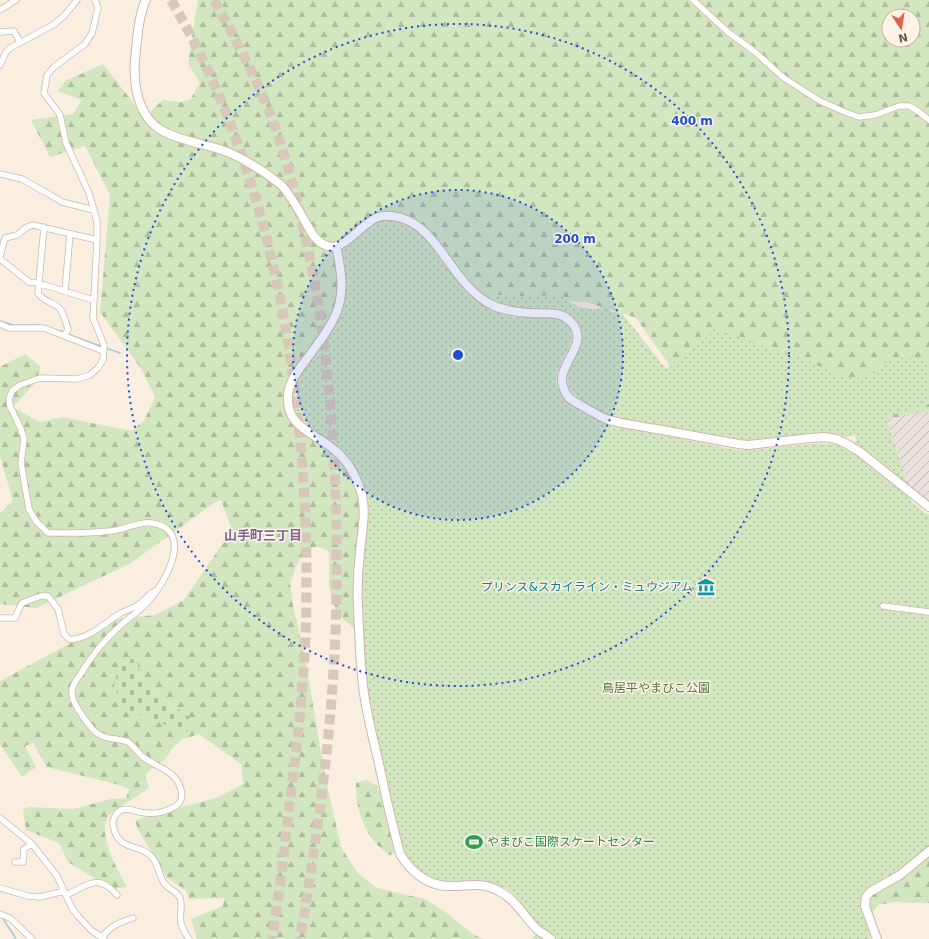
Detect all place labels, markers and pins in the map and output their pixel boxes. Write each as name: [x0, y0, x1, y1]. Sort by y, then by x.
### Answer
centre of rings: [451, 348, 465, 362]
museum icon: プリンス&スカイライン・ミュウジアム: [696, 577, 716, 597]
place label: プリンス&スカイライン・ミュウジアム: [481, 580, 693, 594]
sports icon: やまびこ国際スケートセンター: [464, 832, 484, 852]
place label: やまびこ国際スケートセンター: [487, 835, 655, 849]

